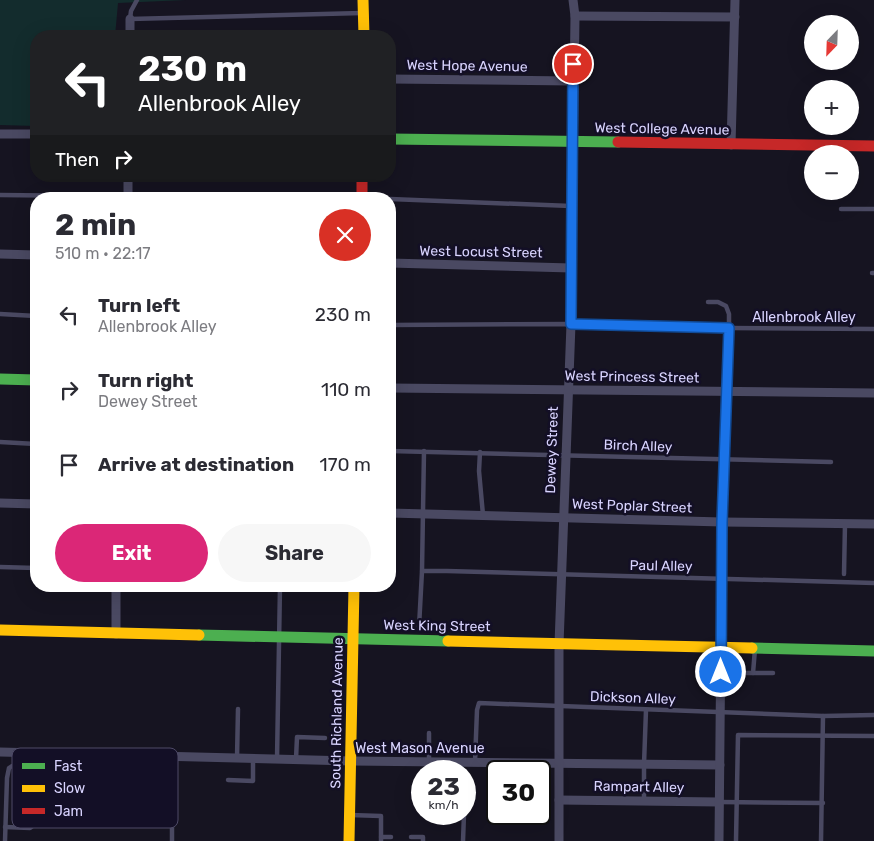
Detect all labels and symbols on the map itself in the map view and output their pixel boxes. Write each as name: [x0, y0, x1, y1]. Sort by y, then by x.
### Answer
north arrow: [804, 15, 859, 70]
pin: [552, 43, 594, 85]
street label: West Hope Avenue: [406, 56, 528, 76]
street label: West College Avenue: [594, 119, 730, 139]
street label: West Locust Street: [419, 242, 543, 262]
street label: Allenbrook Alley: [752, 309, 856, 326]
street label: West Princess Street: [564, 367, 700, 387]
street label: Dewey Street: [542, 406, 562, 494]
street label: Birch Alley: [603, 436, 673, 456]
street label: West Poplar Street: [572, 495, 693, 517]
street label: Paul Alley: [629, 557, 693, 575]
street label: West King Street: [383, 617, 491, 635]
street label: South Richland Avenue: [327, 637, 347, 789]
position arrow: [694, 645, 746, 697]
street label: Dickson Alley: [590, 688, 677, 708]
street label: West Mason Avenue: [355, 740, 485, 757]
legend: [12, 748, 178, 828]
text: Fast: [54, 758, 83, 775]
speed limit sign: 30: [486, 760, 551, 825]
street label: Rampart Alley: [593, 778, 685, 796]
text: Slow: [54, 780, 85, 797]
text: Jam: [54, 803, 83, 820]

